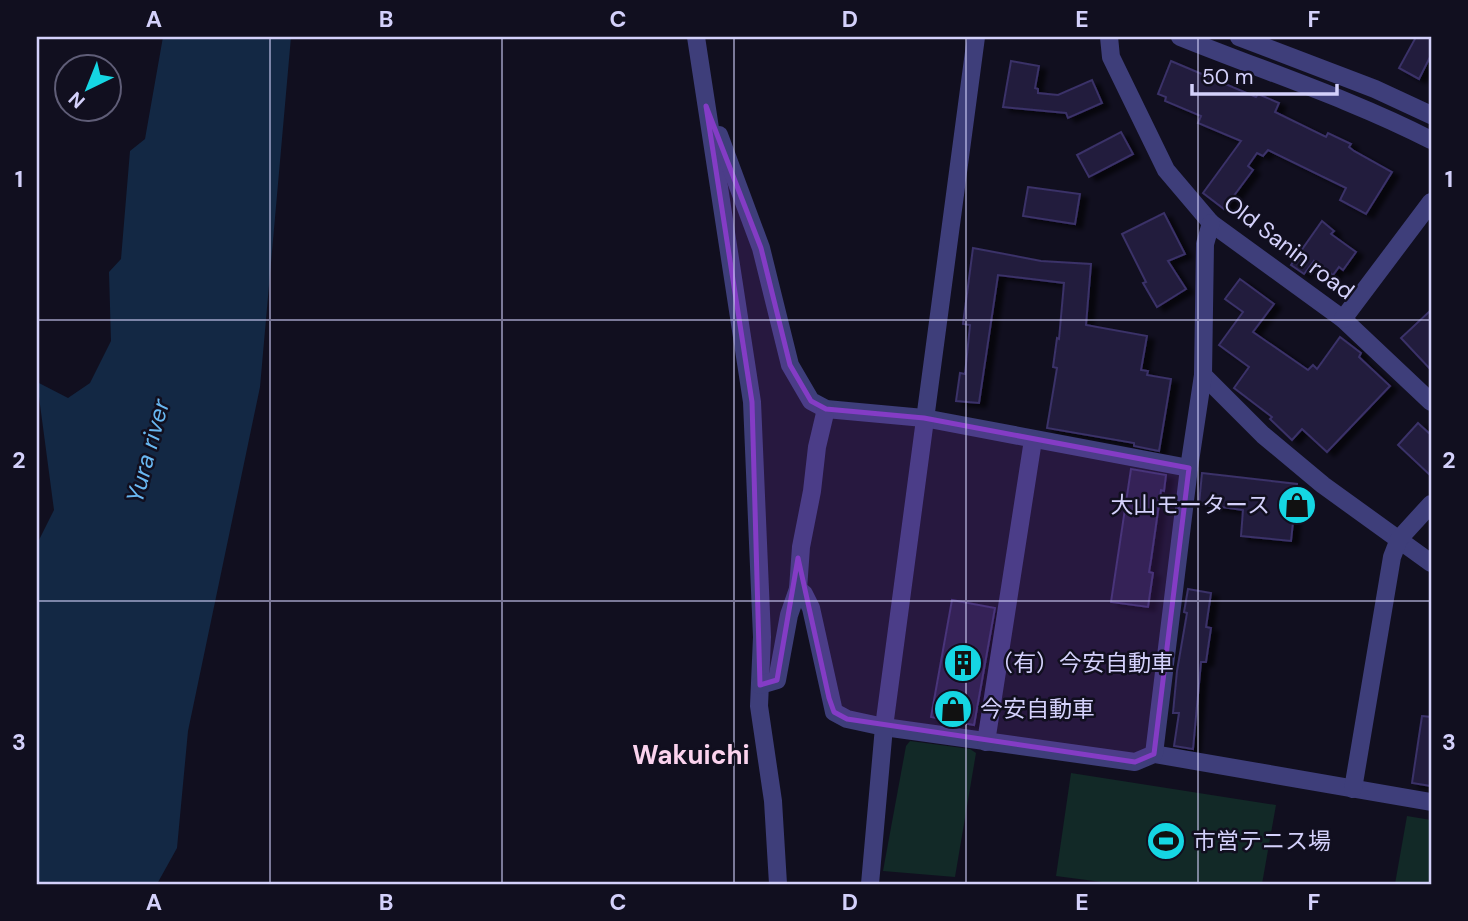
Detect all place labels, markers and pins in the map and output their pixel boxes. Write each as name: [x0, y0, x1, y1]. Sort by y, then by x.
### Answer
shop icon: 大山モータース: [1276, 484, 1318, 526]
place label: 大山モータース: [1110, 490, 1270, 520]
building icon: （有）今安自動車: [942, 642, 984, 684]
place label: （有）今安自動車: [990, 648, 1174, 678]
shop icon: 今安自動車: [932, 688, 974, 730]
place label: 今安自動車: [980, 694, 1095, 724]
sports icon: 市営テニス場: [1145, 820, 1187, 862]
place label: 市営テニス場: [1193, 826, 1331, 856]

